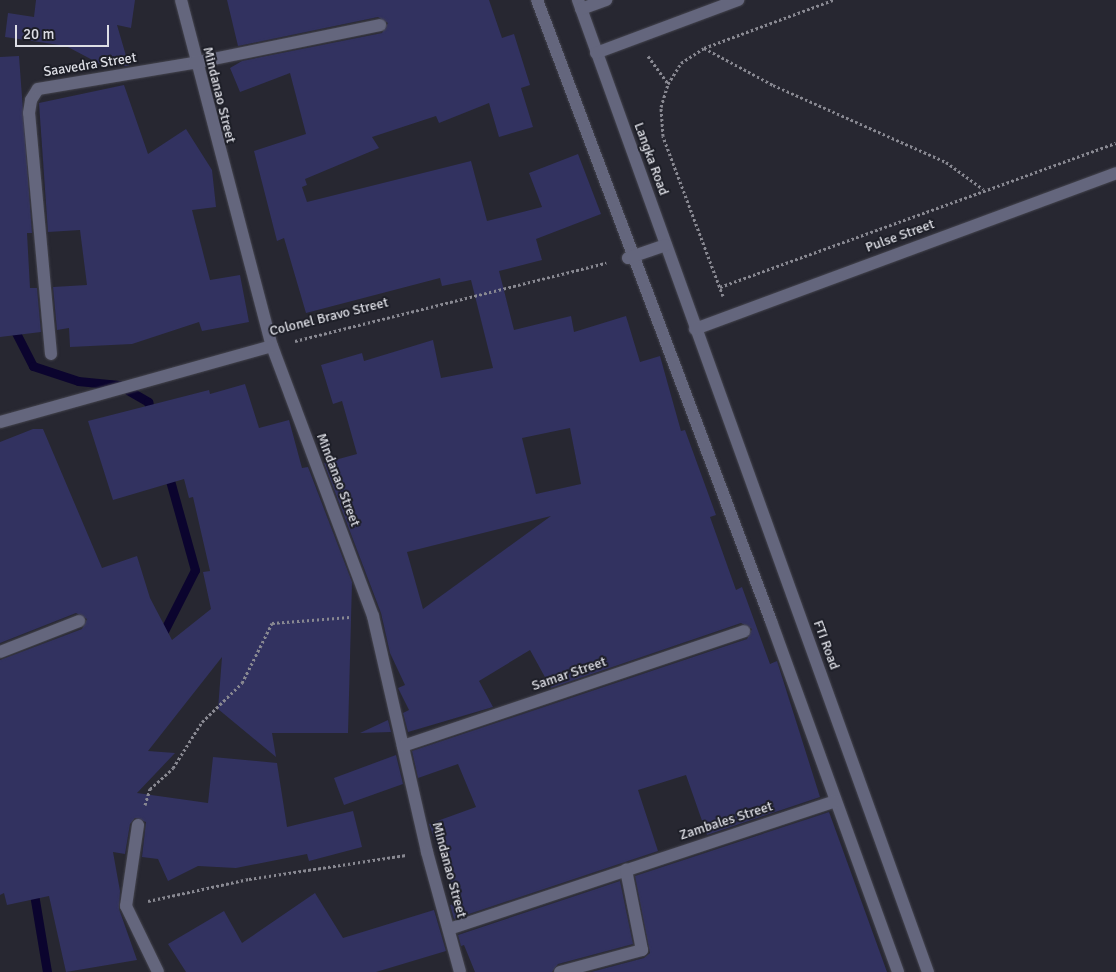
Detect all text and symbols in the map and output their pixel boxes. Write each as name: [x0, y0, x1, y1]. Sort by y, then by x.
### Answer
scale bar: [18, 15, 111, 47]
text: 20 m: [23, 25, 54, 43]
street label: Mindanao Street: [199, 45, 239, 145]
street label: Saavedra Street: [42, 49, 138, 81]
street label: Langka Road: [630, 120, 672, 198]
street label: Pulse Street: [863, 216, 937, 256]
street label: Colonel Bravo Street: [268, 294, 390, 340]
street label: Mindanao Street: [312, 431, 364, 529]
street label: FTI Road: [809, 618, 843, 672]
street label: Samar Street: [529, 653, 609, 695]
street label: Zambales Street: [677, 798, 775, 844]
street label: Mindanao Street: [428, 820, 470, 920]

